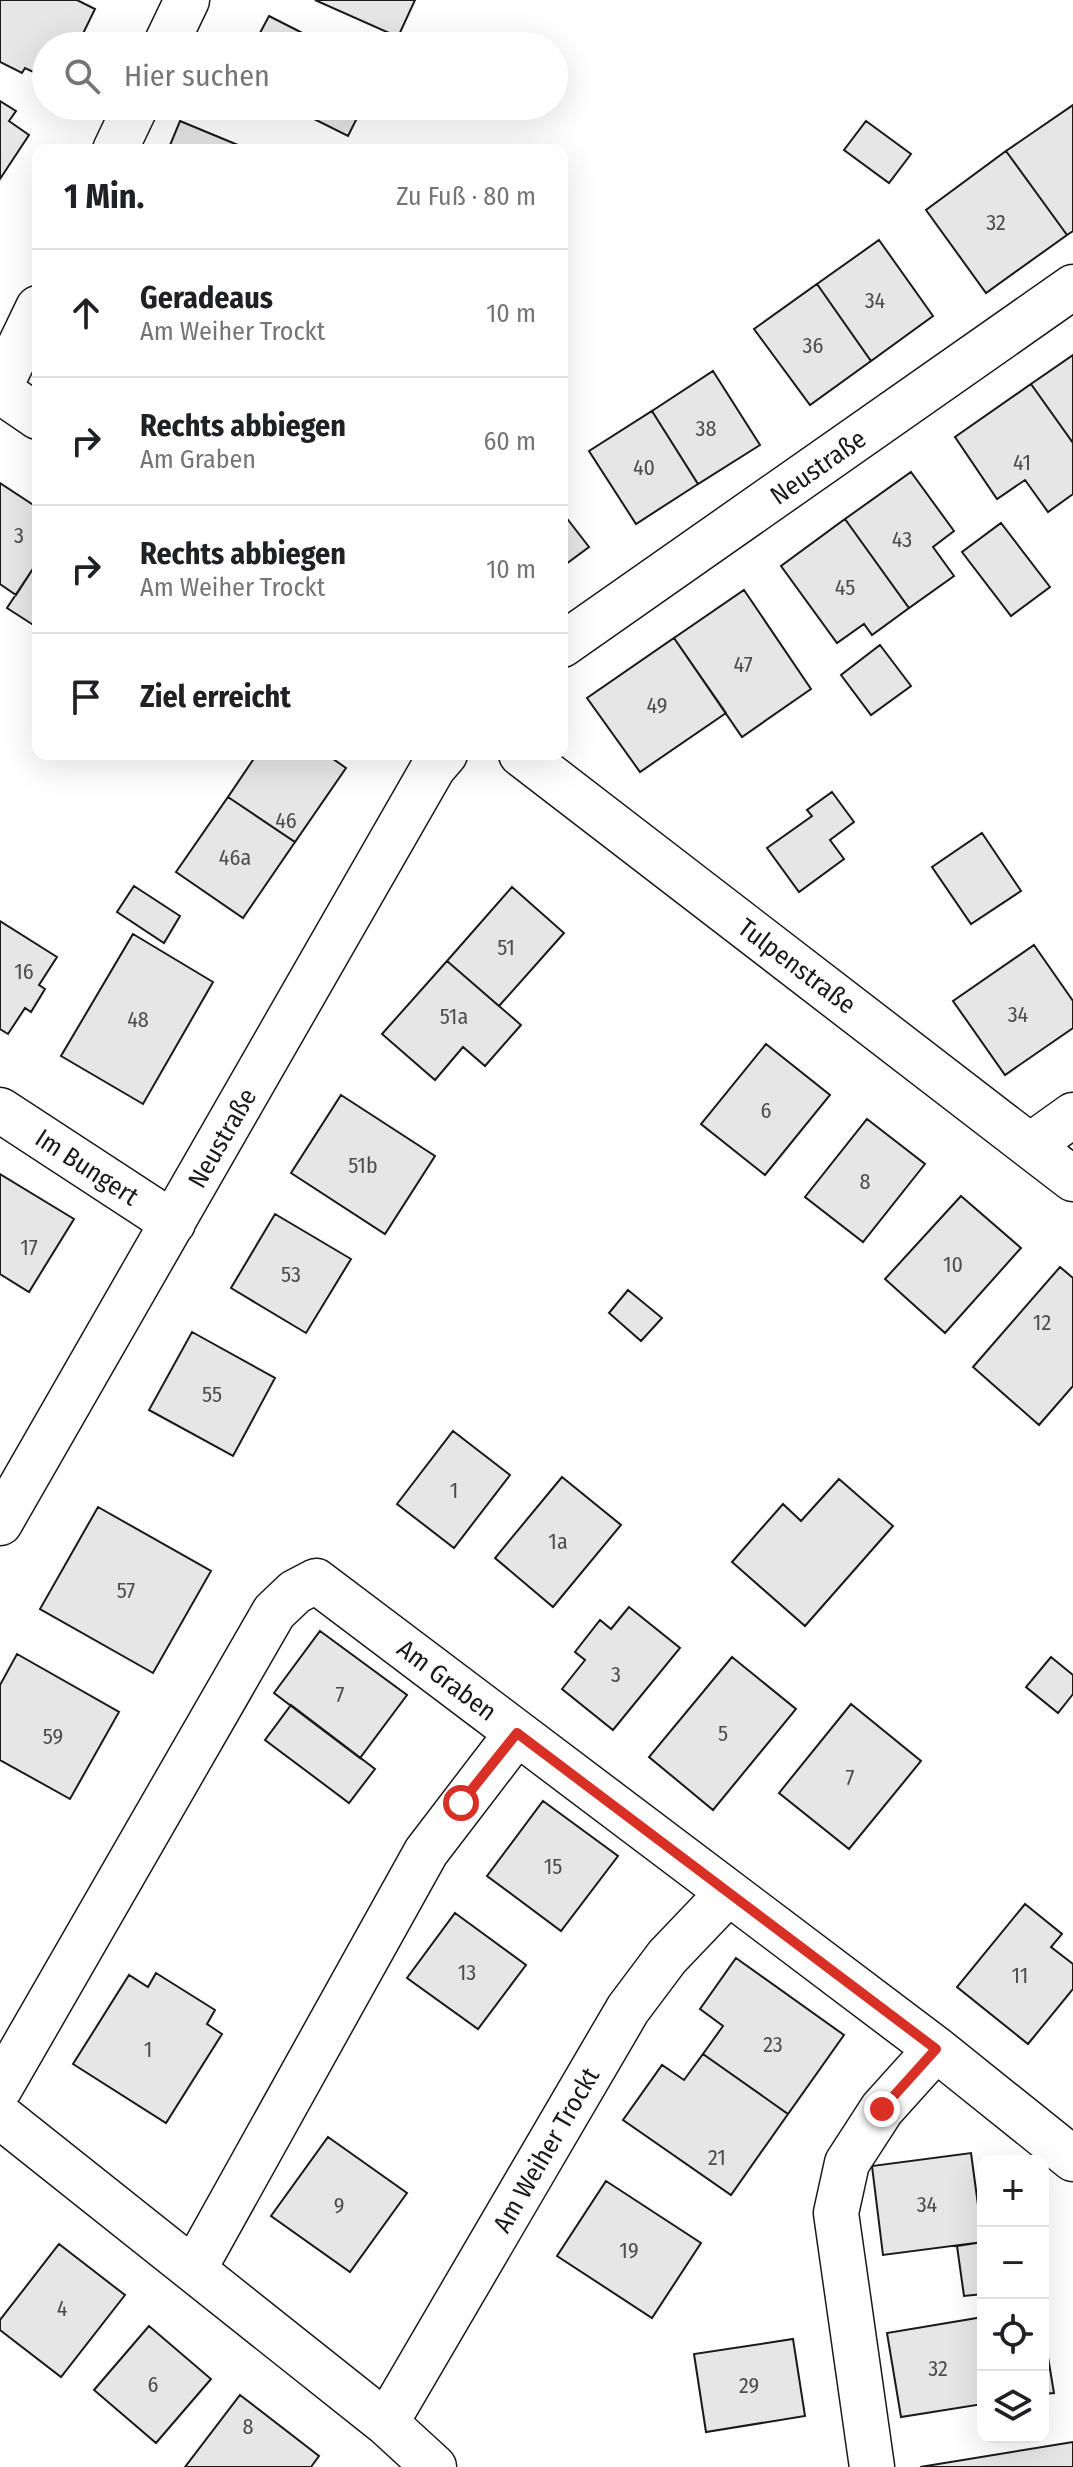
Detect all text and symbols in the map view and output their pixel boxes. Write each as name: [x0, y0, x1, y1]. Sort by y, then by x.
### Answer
search box: [32, 32, 568, 120]
icon: search: [60, 54, 104, 98]
text: Hier suchen: [124, 58, 270, 94]
text: 1 Min.: [64, 176, 144, 217]
text: Zu Fuß · 80 m: [396, 181, 536, 212]
house number: 32: [986, 209, 1006, 236]
text: Geradeaus: [140, 280, 273, 316]
house number: 34: [865, 287, 886, 314]
icon: ahead: [64, 291, 108, 335]
text: 10 m: [486, 298, 536, 329]
text: Am Weiher Trockt: [140, 316, 325, 347]
house number: 36: [803, 332, 824, 359]
text: Rechts abbiegen: [140, 408, 346, 444]
house number: 38: [696, 415, 716, 442]
icon: right: [64, 419, 108, 463]
street label: Neustraße: [765, 423, 872, 512]
text: 60 m: [483, 426, 536, 457]
text: Am Graben: [140, 444, 256, 475]
house number: 41: [1013, 449, 1031, 476]
house number: 40: [633, 454, 655, 481]
house number: 3: [14, 522, 24, 549]
house number: 43: [892, 526, 912, 553]
text: Rechts abbiegen: [140, 536, 346, 572]
icon: right: [64, 547, 108, 591]
text: 10 m: [486, 554, 536, 585]
text: Am Weiher Trockt: [140, 572, 325, 603]
house number: 45: [835, 574, 855, 601]
house number: 47: [733, 651, 753, 678]
icon: arrive: [64, 675, 108, 719]
text: Ziel erreicht: [140, 679, 291, 715]
house number: 49: [647, 692, 667, 719]
house number: 46: [275, 807, 297, 834]
house number: 46a: [219, 844, 251, 871]
street label: Tulpenstraße: [732, 912, 862, 1021]
house number: 51: [497, 934, 515, 961]
house number: 16: [14, 958, 34, 985]
house number: 34: [1008, 1001, 1029, 1028]
house number: 51a: [440, 1003, 468, 1030]
house number: 48: [127, 1006, 149, 1033]
street label: Neustraße: [182, 1083, 263, 1193]
house number: 6: [761, 1097, 772, 1124]
street label: Im Bungert: [29, 1123, 145, 1212]
house number: 51b: [348, 1152, 378, 1179]
house number: 8: [859, 1168, 871, 1195]
house number: 17: [20, 1234, 38, 1261]
house number: 10: [943, 1251, 963, 1278]
house number: 53: [281, 1261, 301, 1288]
house number: 12: [1033, 1309, 1051, 1336]
house number: 55: [202, 1381, 222, 1408]
house number: 1: [450, 1477, 458, 1504]
house number: 1a: [548, 1528, 568, 1555]
house number: 57: [117, 1577, 135, 1604]
street label: Am Graben: [391, 1633, 502, 1728]
house number: 3: [611, 1661, 621, 1688]
house number: 7: [336, 1681, 345, 1708]
house number: 5: [718, 1720, 728, 1747]
house number: 59: [43, 1723, 63, 1750]
house number: 7: [846, 1764, 855, 1791]
route start: [443, 1785, 479, 1821]
house number: 15: [544, 1853, 562, 1880]
house number: 13: [458, 1959, 476, 1986]
house number: 11: [1012, 1962, 1028, 1989]
house number: 23: [763, 2031, 783, 2058]
house number: 1: [144, 2036, 152, 2063]
street label: Am Weiher Trockt: [487, 2062, 606, 2238]
route end: [864, 2091, 900, 2127]
house number: 21: [708, 2144, 726, 2171]
map controls: [977, 2155, 1049, 2443]
button: +: [977, 2155, 1049, 2227]
house number: 34: [917, 2191, 938, 2218]
house number: 9: [334, 2192, 344, 2219]
button: −: [977, 2227, 1049, 2299]
house number: 19: [619, 2237, 639, 2264]
house number: 4: [57, 2295, 68, 2322]
button: locate: [977, 2299, 1049, 2371]
house number: 32: [928, 2355, 948, 2382]
house number: 6: [148, 2371, 159, 2398]
button: layers: [977, 2371, 1049, 2443]
house number: 29: [739, 2372, 759, 2399]
house number: 8: [242, 2413, 254, 2440]

